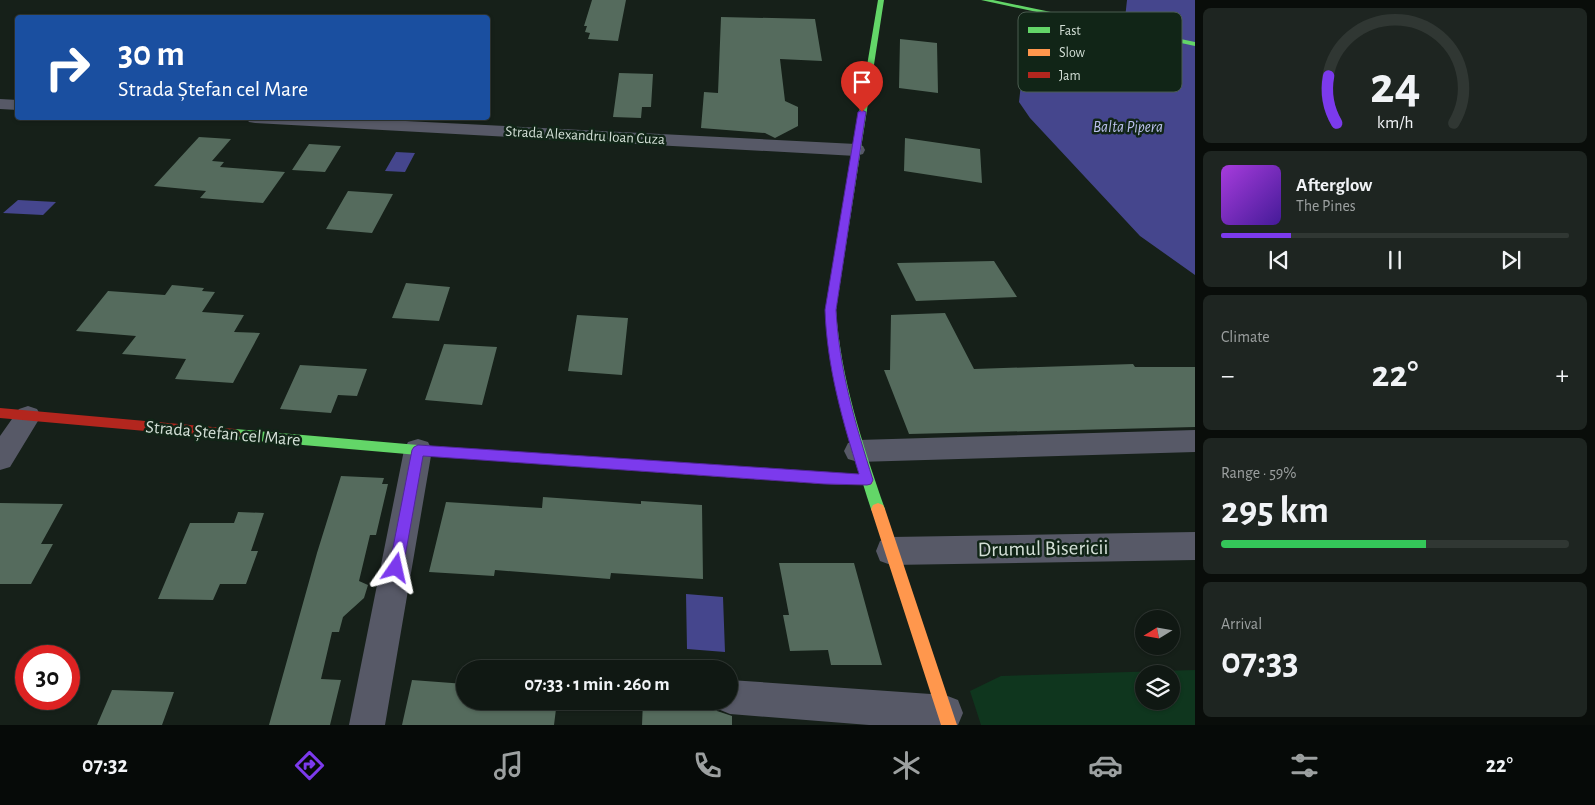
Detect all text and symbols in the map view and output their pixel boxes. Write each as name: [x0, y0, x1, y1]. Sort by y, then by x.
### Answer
legend: [1018, 12, 1182, 92]
text: Fast: [1059, 24, 1081, 38]
icon: right: [35, 35, 100, 100]
text: 30 m: [118, 37, 185, 72]
text: Slow: [1059, 46, 1086, 60]
text: 24: [1370, 60, 1420, 112]
pin: [841, 61, 883, 112]
icon: arrive: [848, 68, 876, 96]
text: Jam: [1059, 69, 1081, 83]
text: Strada Ștefan cel Mare: [118, 78, 308, 100]
text: km/h: [1377, 114, 1413, 132]
water label: Balta Pipera: [1093, 119, 1163, 136]
street label: Strada Alexandru Ioan Cuza: [505, 124, 665, 147]
text: Afterglow: [1296, 176, 1372, 195]
text: The Pines: [1296, 198, 1356, 214]
icon: previous: [1265, 246, 1293, 274]
icon: pause: [1381, 246, 1409, 274]
icon: next: [1497, 246, 1525, 274]
text: Climate: [1221, 329, 1270, 345]
text: 22°: [1372, 356, 1418, 394]
text: −: [1221, 362, 1234, 390]
text: +: [1556, 362, 1569, 390]
street label: Strada Ștefan cel Mare: [145, 418, 301, 451]
text: Range · 59%: [1221, 465, 1297, 481]
text: 295 km: [1221, 492, 1329, 530]
street label: Drumul Bisericii: [977, 537, 1109, 560]
position arrow: [369, 541, 421, 593]
north arrow: [1135, 610, 1180, 655]
map controls: [1135, 610, 1180, 710]
text: Arrival: [1221, 616, 1262, 632]
text: 07:33: [1221, 643, 1299, 681]
speed limit sign: 30: [15, 645, 80, 710]
button: layers: [1135, 665, 1180, 710]
text: 07:33 · 1 min · 260 m: [524, 675, 670, 694]
icon: directions: [292, 748, 327, 783]
icon: music: [491, 748, 526, 783]
icon: phone: [690, 748, 725, 783]
icon: climate: [889, 748, 924, 783]
icon: car: [1088, 748, 1123, 783]
icon: filters: [1287, 748, 1322, 783]
text: 07:32: [82, 754, 128, 776]
text: 22°: [1486, 754, 1513, 776]

